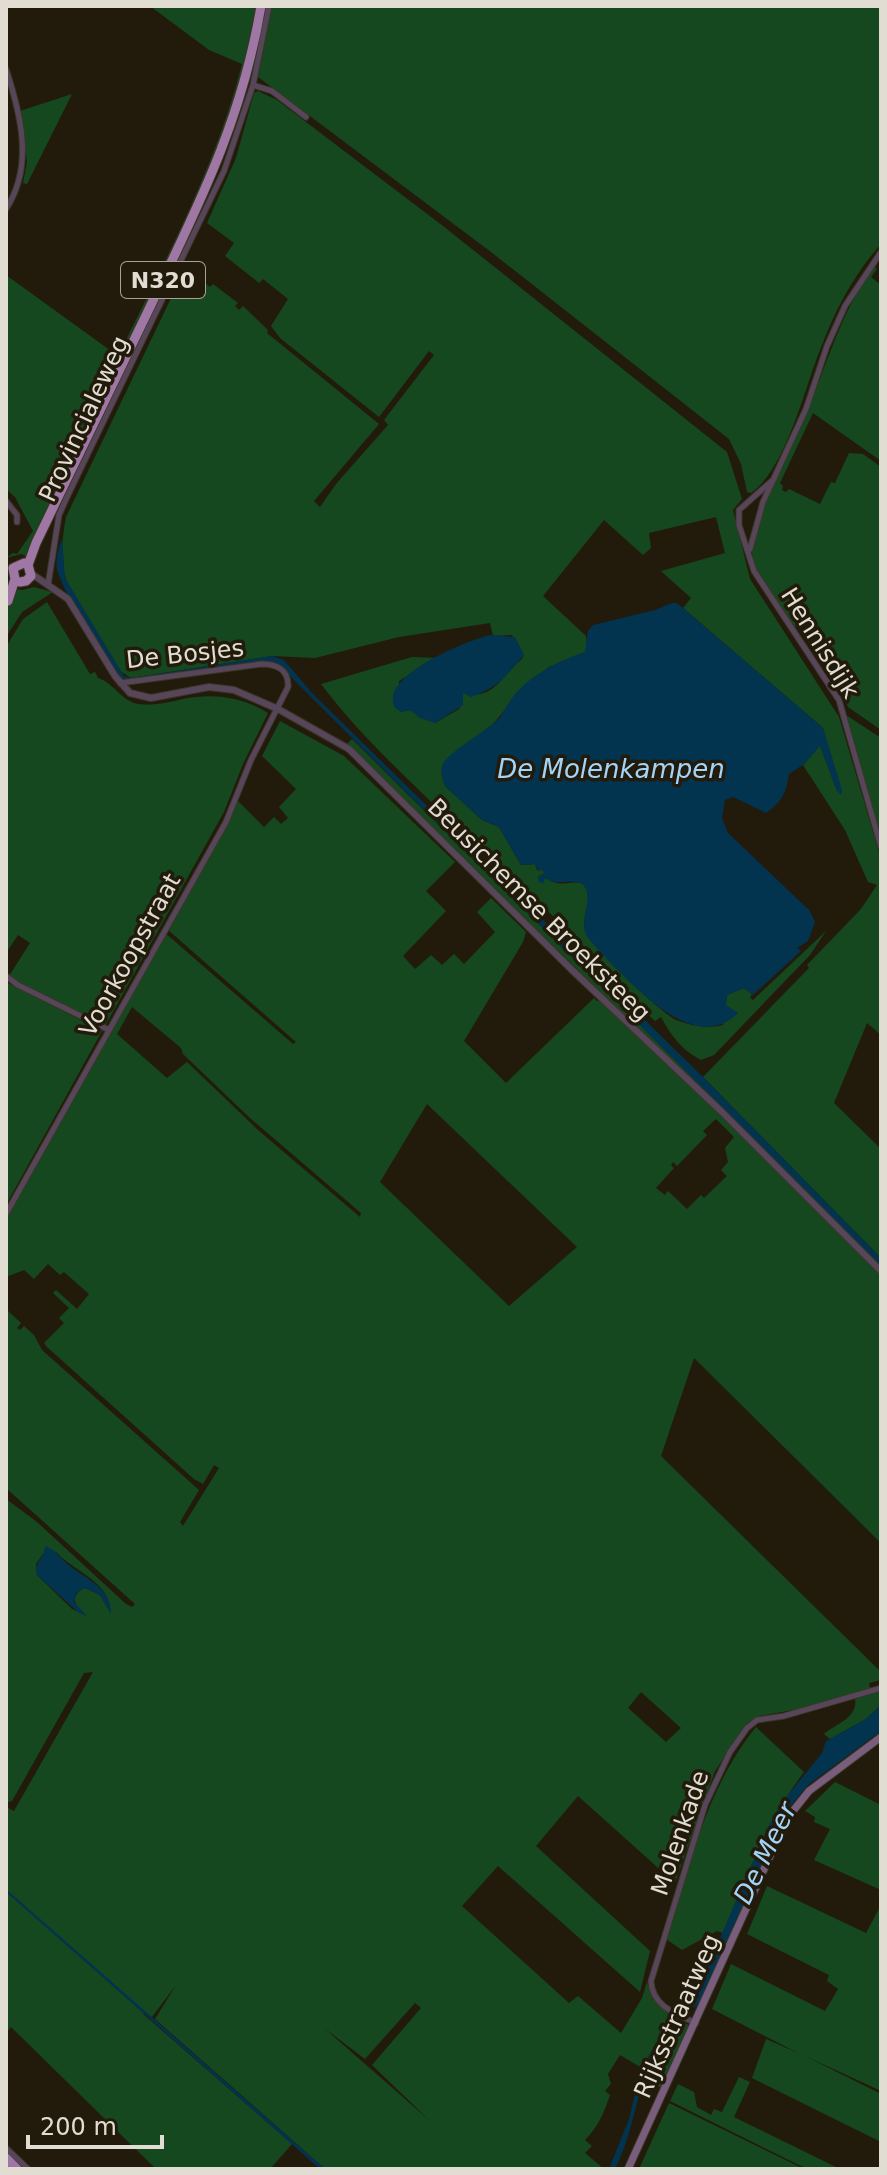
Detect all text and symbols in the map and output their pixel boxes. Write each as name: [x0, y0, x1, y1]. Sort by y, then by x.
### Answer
road number: N320: [121, 262, 205, 298]
street label: Provincialeweg: [33, 332, 135, 506]
street label: Hennisdijk: [775, 583, 865, 703]
street label: De Bosjes: [125, 634, 245, 674]
water label: De Molenkampen: [497, 754, 725, 784]
street label: Beusichemse Broeksteeg: [422, 793, 656, 1027]
street label: Voorkoopstraat: [74, 869, 186, 1041]
street label: Molenkade: [646, 1767, 714, 1899]
water label: De Meer: [728, 1795, 803, 1909]
street label: Rijksstraatweg: [628, 1930, 726, 2102]
scale bar: [28, 2099, 162, 2149]
text: 200 m: [40, 2113, 117, 2141]

